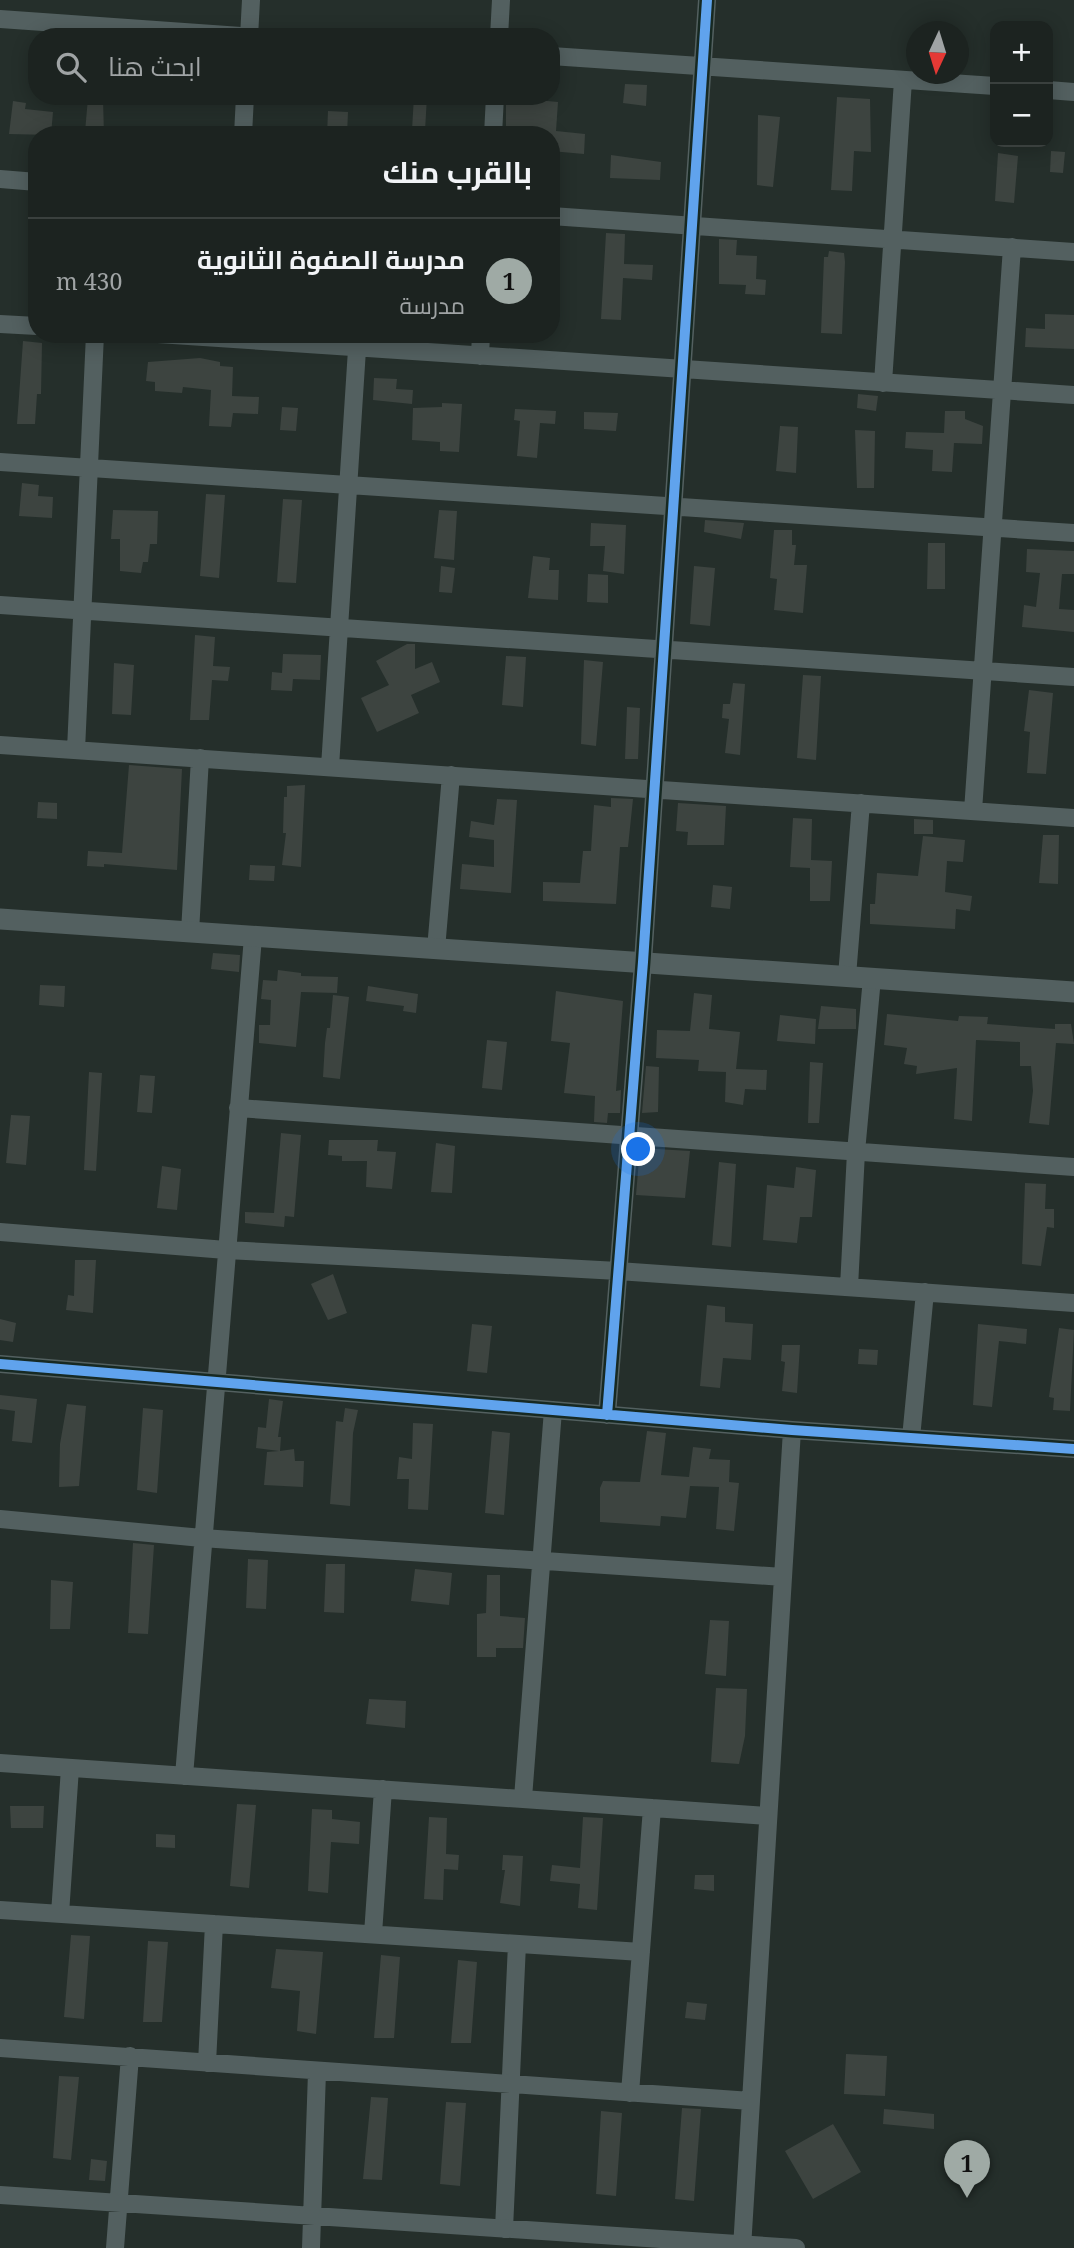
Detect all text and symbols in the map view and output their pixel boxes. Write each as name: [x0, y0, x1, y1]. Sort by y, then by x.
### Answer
north arrow: [906, 21, 969, 84]
map controls: [990, 21, 1053, 147]
button: +: [990, 21, 1053, 84]
search box: [28, 28, 560, 105]
icon: search: [52, 48, 90, 86]
text: ابحث هنا: [108, 48, 202, 84]
button: −: [990, 84, 1053, 147]
text: بالقرب منك: [383, 151, 532, 192]
text: مدرسة الصفوة الثانوية: [197, 241, 465, 277]
text: 430 m: [56, 265, 122, 297]
text: 1: [503, 265, 516, 297]
text: مدرسة: [400, 289, 465, 321]
your location: [621, 1132, 655, 1166]
pin: 1: [944, 2140, 990, 2198]

